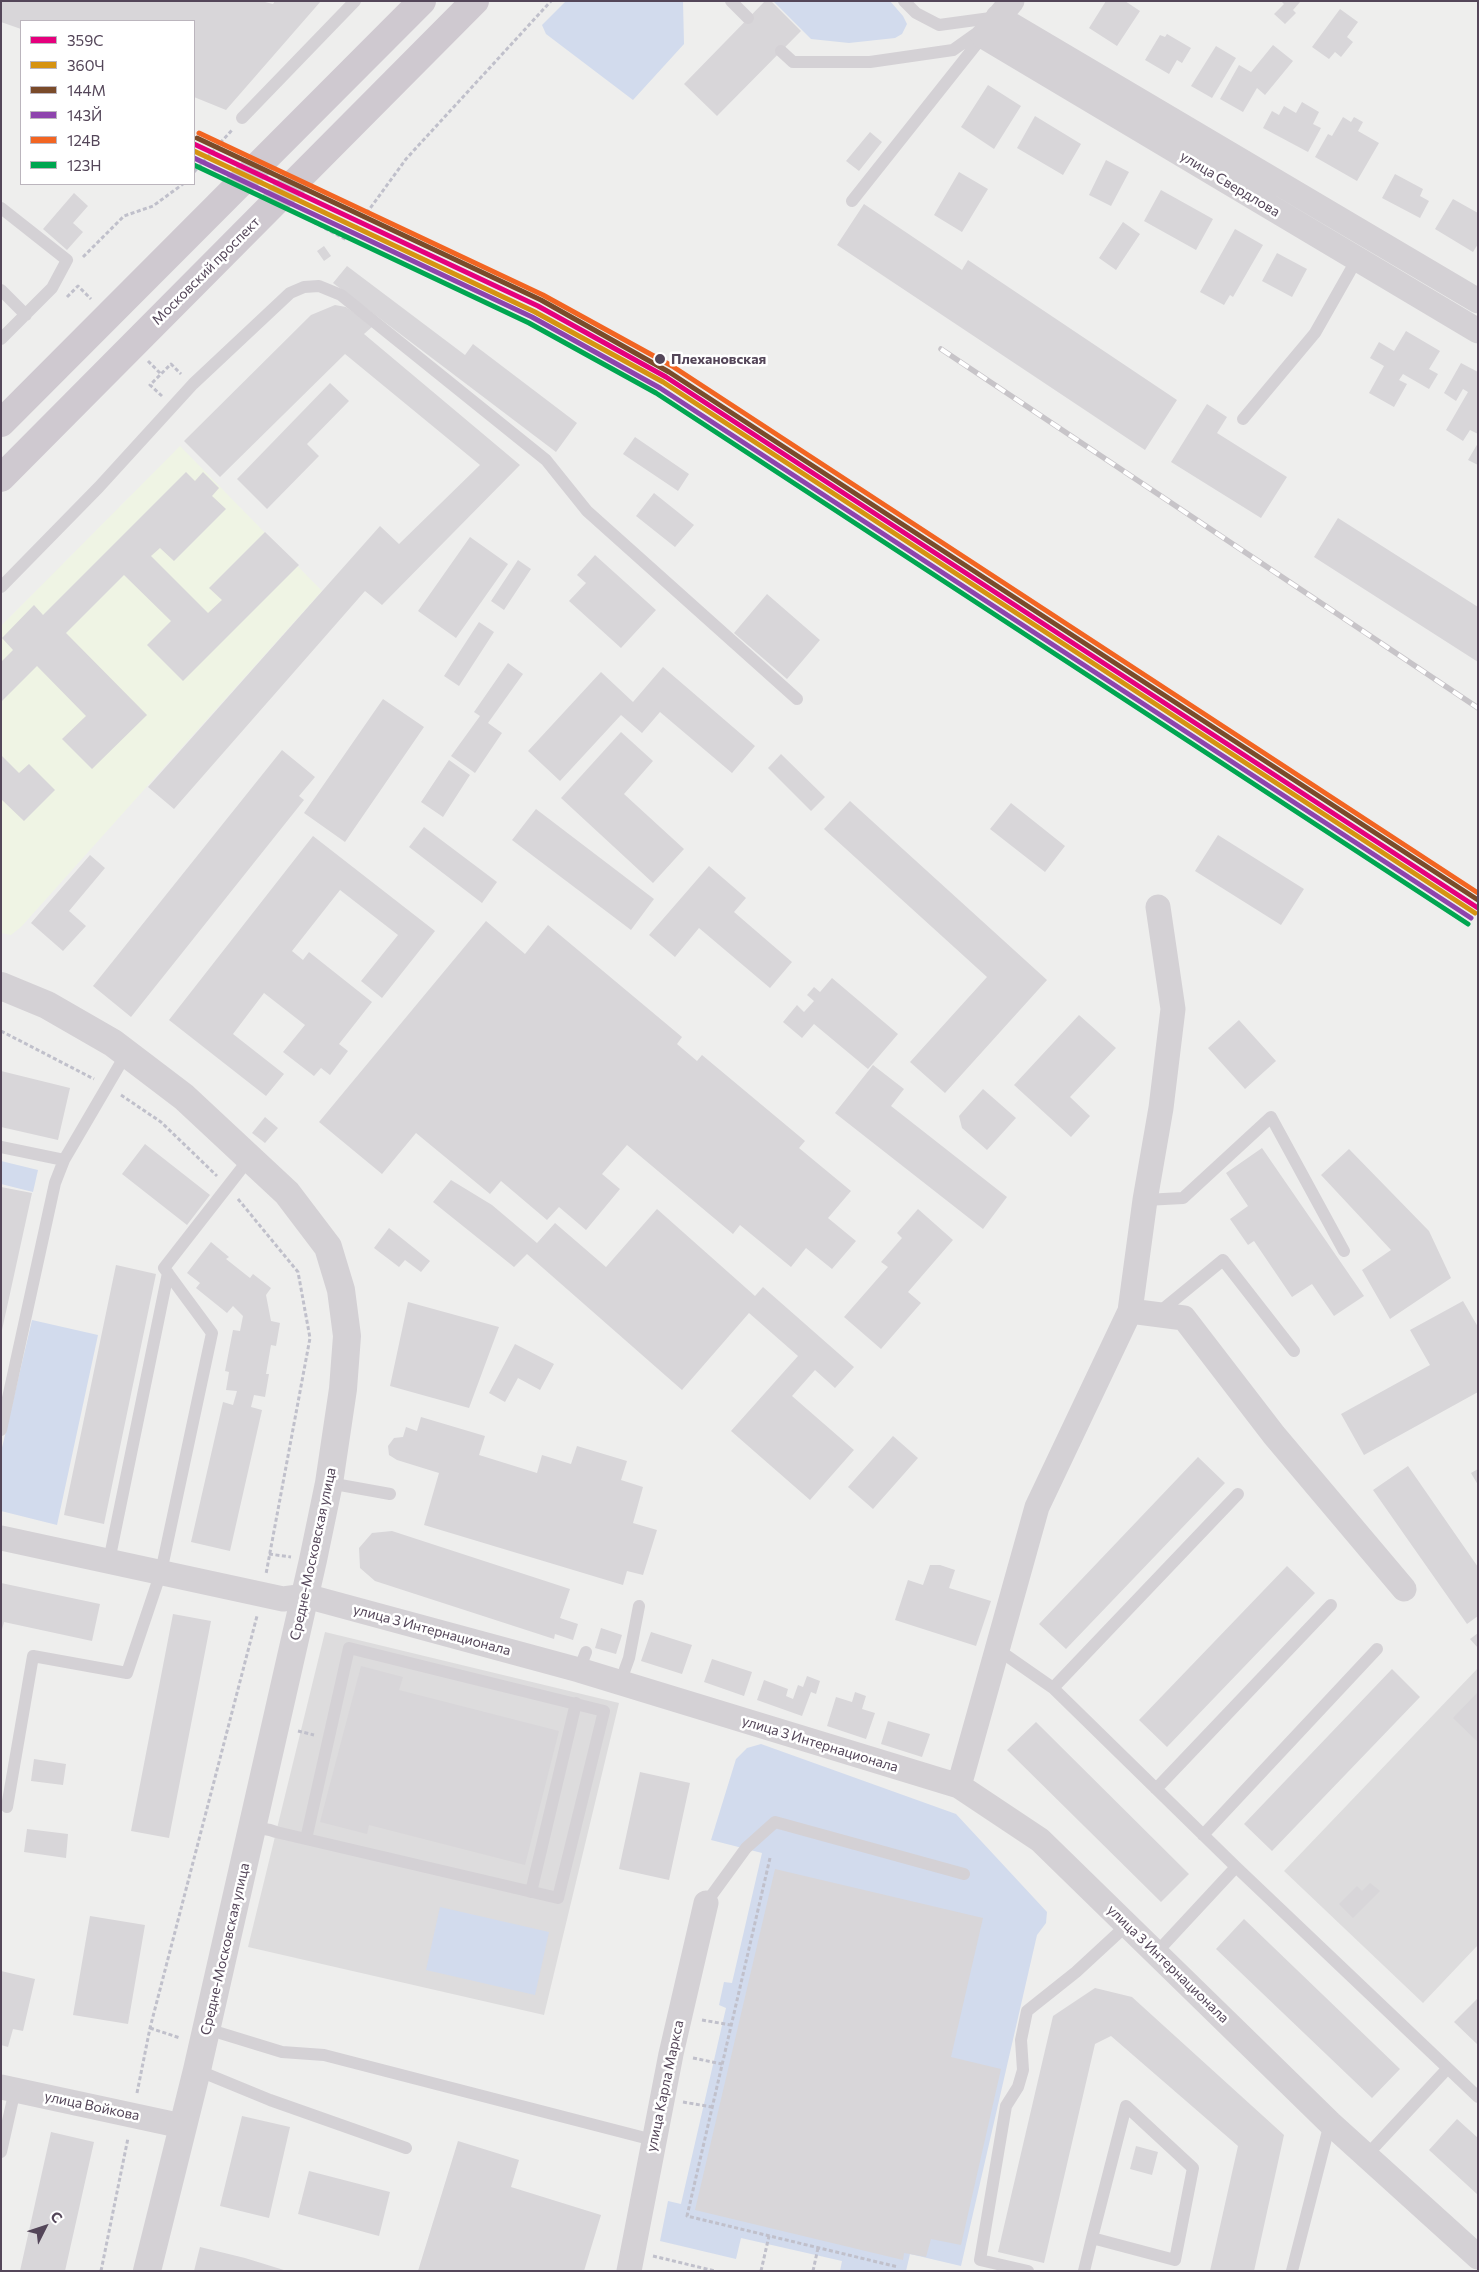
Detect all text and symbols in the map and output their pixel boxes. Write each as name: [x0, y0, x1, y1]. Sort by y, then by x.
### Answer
legend: [20, 20, 195, 185]
text: 359С: [67, 31, 104, 49]
text: 360Ч: [67, 56, 105, 74]
text: 144М: [67, 81, 106, 99]
text: 143Й: [67, 106, 102, 124]
text: 124В: [67, 131, 100, 149]
street label: улица Свердлова: [1177, 148, 1283, 220]
text: 123Н: [67, 156, 102, 174]
street label: Московский проспект: [149, 214, 263, 328]
place label: Плехановская: [671, 351, 766, 367]
marker: Плехановская: [653, 352, 667, 366]
street label: Средне-Московская улица: [286, 1466, 340, 1642]
street label: улица 3 Интернационала: [351, 1601, 513, 1659]
street label: улица 3 Интернационала: [740, 1712, 900, 1776]
street label: Средне-Московская улица: [197, 1861, 253, 2037]
street label: улица 3 Интернационала: [1104, 1901, 1232, 2027]
street label: улица Карла Маркса: [643, 2019, 687, 2153]
street label: улица Войкова: [43, 2088, 141, 2124]
north arrow: [20, 2202, 70, 2252]
text: С: [47, 2208, 66, 2226]

